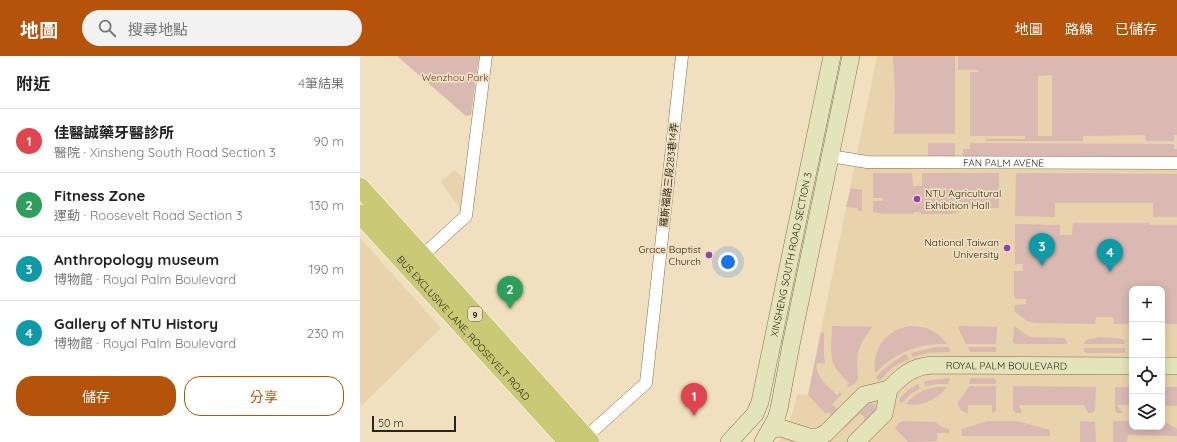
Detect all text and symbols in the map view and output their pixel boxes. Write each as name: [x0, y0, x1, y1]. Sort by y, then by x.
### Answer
search box: [82, 10, 362, 46]
icon: search: [96, 17, 118, 39]
text: 地圖: [20, 18, 58, 42]
text: 搜尋地點: [128, 20, 188, 39]
text: 地圖: [1015, 20, 1043, 38]
text: 路線: [1065, 20, 1093, 38]
text: 已儲存: [1115, 20, 1157, 38]
park label: Wenzhou Park: [421, 71, 489, 84]
text: 附近: [16, 73, 50, 94]
text: 4筆結果: [298, 75, 344, 91]
street label: 羅斯福路三段283巷14弄: [657, 122, 681, 228]
text: 佳醫誠藥牙醫診所: [54, 123, 174, 142]
text: 1: [26, 133, 32, 149]
text: 90 m: [314, 133, 344, 149]
text: 醫院 · Xinsheng South Road Section 3: [54, 144, 276, 160]
street label: FAN PALM AVENE: [963, 156, 1044, 169]
street label: XINSHENG SOUTH ROAD SECTION 3: [767, 171, 814, 338]
text: Fitness Zone: [54, 186, 145, 205]
place label: NTU Agricultural Exhibition Hall: [925, 187, 1001, 212]
marker: NTU Agricultural Exhibition Hall: [912, 194, 922, 204]
text: 2: [25, 197, 33, 213]
text: 130 m: [309, 197, 344, 213]
text: 運動 · Roosevelt Road Section 3: [54, 207, 243, 223]
pin: 3: [1029, 233, 1055, 266]
place label: National Taiwan University: [925, 236, 999, 261]
pin: 4: [1097, 239, 1123, 272]
place label: Grace Baptist Church: [638, 243, 702, 268]
marker: National Taiwan University: [1002, 243, 1012, 253]
text: Anthropology museum: [54, 250, 219, 269]
marker: Grace Baptist Church: [704, 250, 714, 260]
your location: [718, 252, 738, 272]
street label: BUS EXCLUSIVE LANE, ROOSEVELT ROAD: [394, 253, 533, 403]
text: 3: [26, 261, 32, 277]
text: 190 m: [309, 261, 344, 277]
text: 博物館 · Royal Palm Boulevard: [54, 271, 236, 287]
pin: 2: [497, 276, 523, 309]
map controls: [1129, 286, 1165, 430]
button: +: [1129, 286, 1165, 322]
road number: 9: [468, 307, 482, 321]
text: Gallery of NTU History: [54, 314, 218, 333]
button: −: [1129, 322, 1165, 358]
text: 4: [25, 325, 33, 341]
text: 230 m: [307, 325, 344, 341]
text: 博物館 · Royal Palm Boulevard: [54, 335, 236, 351]
button: locate: [1129, 358, 1165, 394]
street label: ROYAL PALM BOULEVARD: [946, 359, 1067, 372]
button: 儲存: [16, 376, 176, 416]
button: 分享: [184, 376, 344, 416]
pin: 1: [681, 383, 707, 416]
button: layers: [1129, 394, 1165, 430]
scale bar: [372, 414, 456, 433]
text: 50 m: [378, 416, 404, 430]

